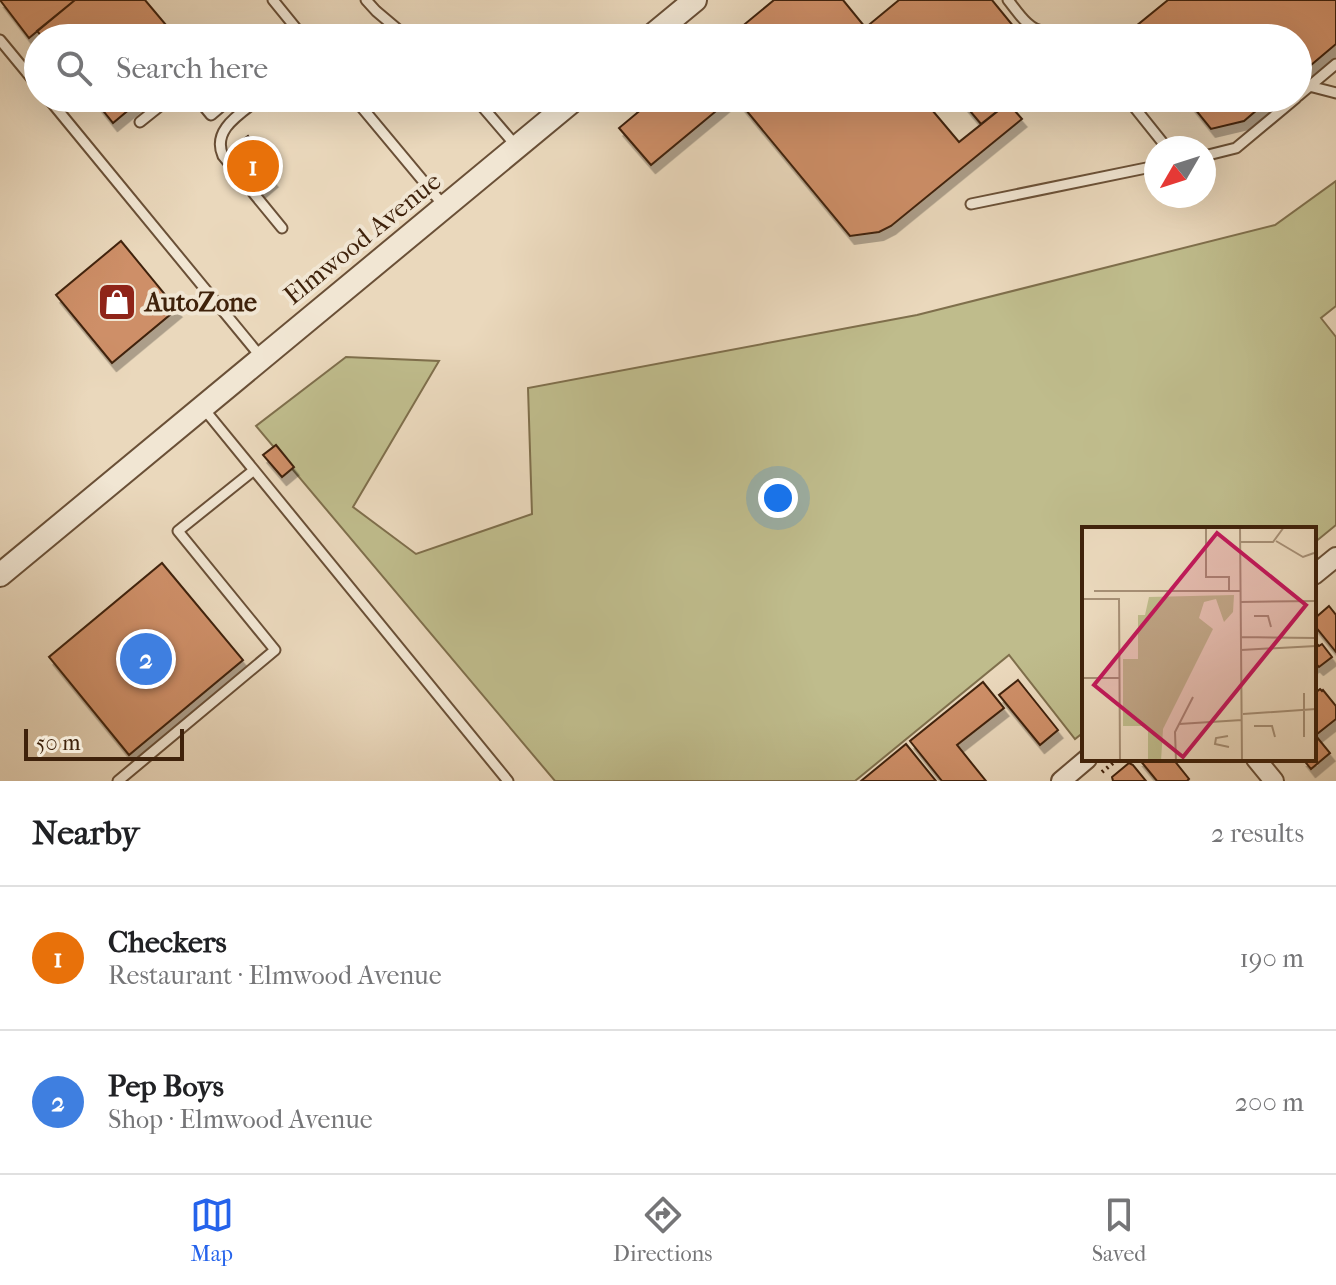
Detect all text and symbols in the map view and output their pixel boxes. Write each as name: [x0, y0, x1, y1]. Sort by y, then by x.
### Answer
search box: [24, 24, 1312, 112]
icon: search: [52, 46, 96, 90]
text: Search here: [116, 51, 268, 86]
pin: 1: [227, 136, 279, 196]
north arrow: [1144, 136, 1216, 208]
street label: Elmwood Avenue: [278, 166, 447, 311]
shop icon: AutoZone: [96, 281, 138, 323]
place label: AutoZone: [143, 287, 257, 318]
your location: [758, 478, 798, 518]
inset map: [1082, 527, 1316, 761]
pin: 2: [120, 629, 172, 689]
scale bar: [24, 725, 184, 761]
text: 50 m: [36, 730, 81, 756]
text: Nearby: [32, 813, 139, 853]
text: 2 results: [1211, 818, 1304, 849]
text: Checkers: [108, 925, 227, 960]
text: 1: [53, 943, 63, 974]
text: 190 m: [1240, 943, 1304, 974]
text: Restaurant · Elmwood Avenue: [108, 960, 442, 991]
text: Pep Boys: [108, 1069, 224, 1104]
text: 2: [51, 1087, 65, 1118]
text: 200 m: [1235, 1087, 1304, 1118]
text: Shop · Elmwood Avenue: [108, 1104, 373, 1135]
tab: Map: [190, 1193, 234, 1267]
tab: Directions: [613, 1193, 712, 1267]
tab: Saved: [1092, 1193, 1146, 1267]

